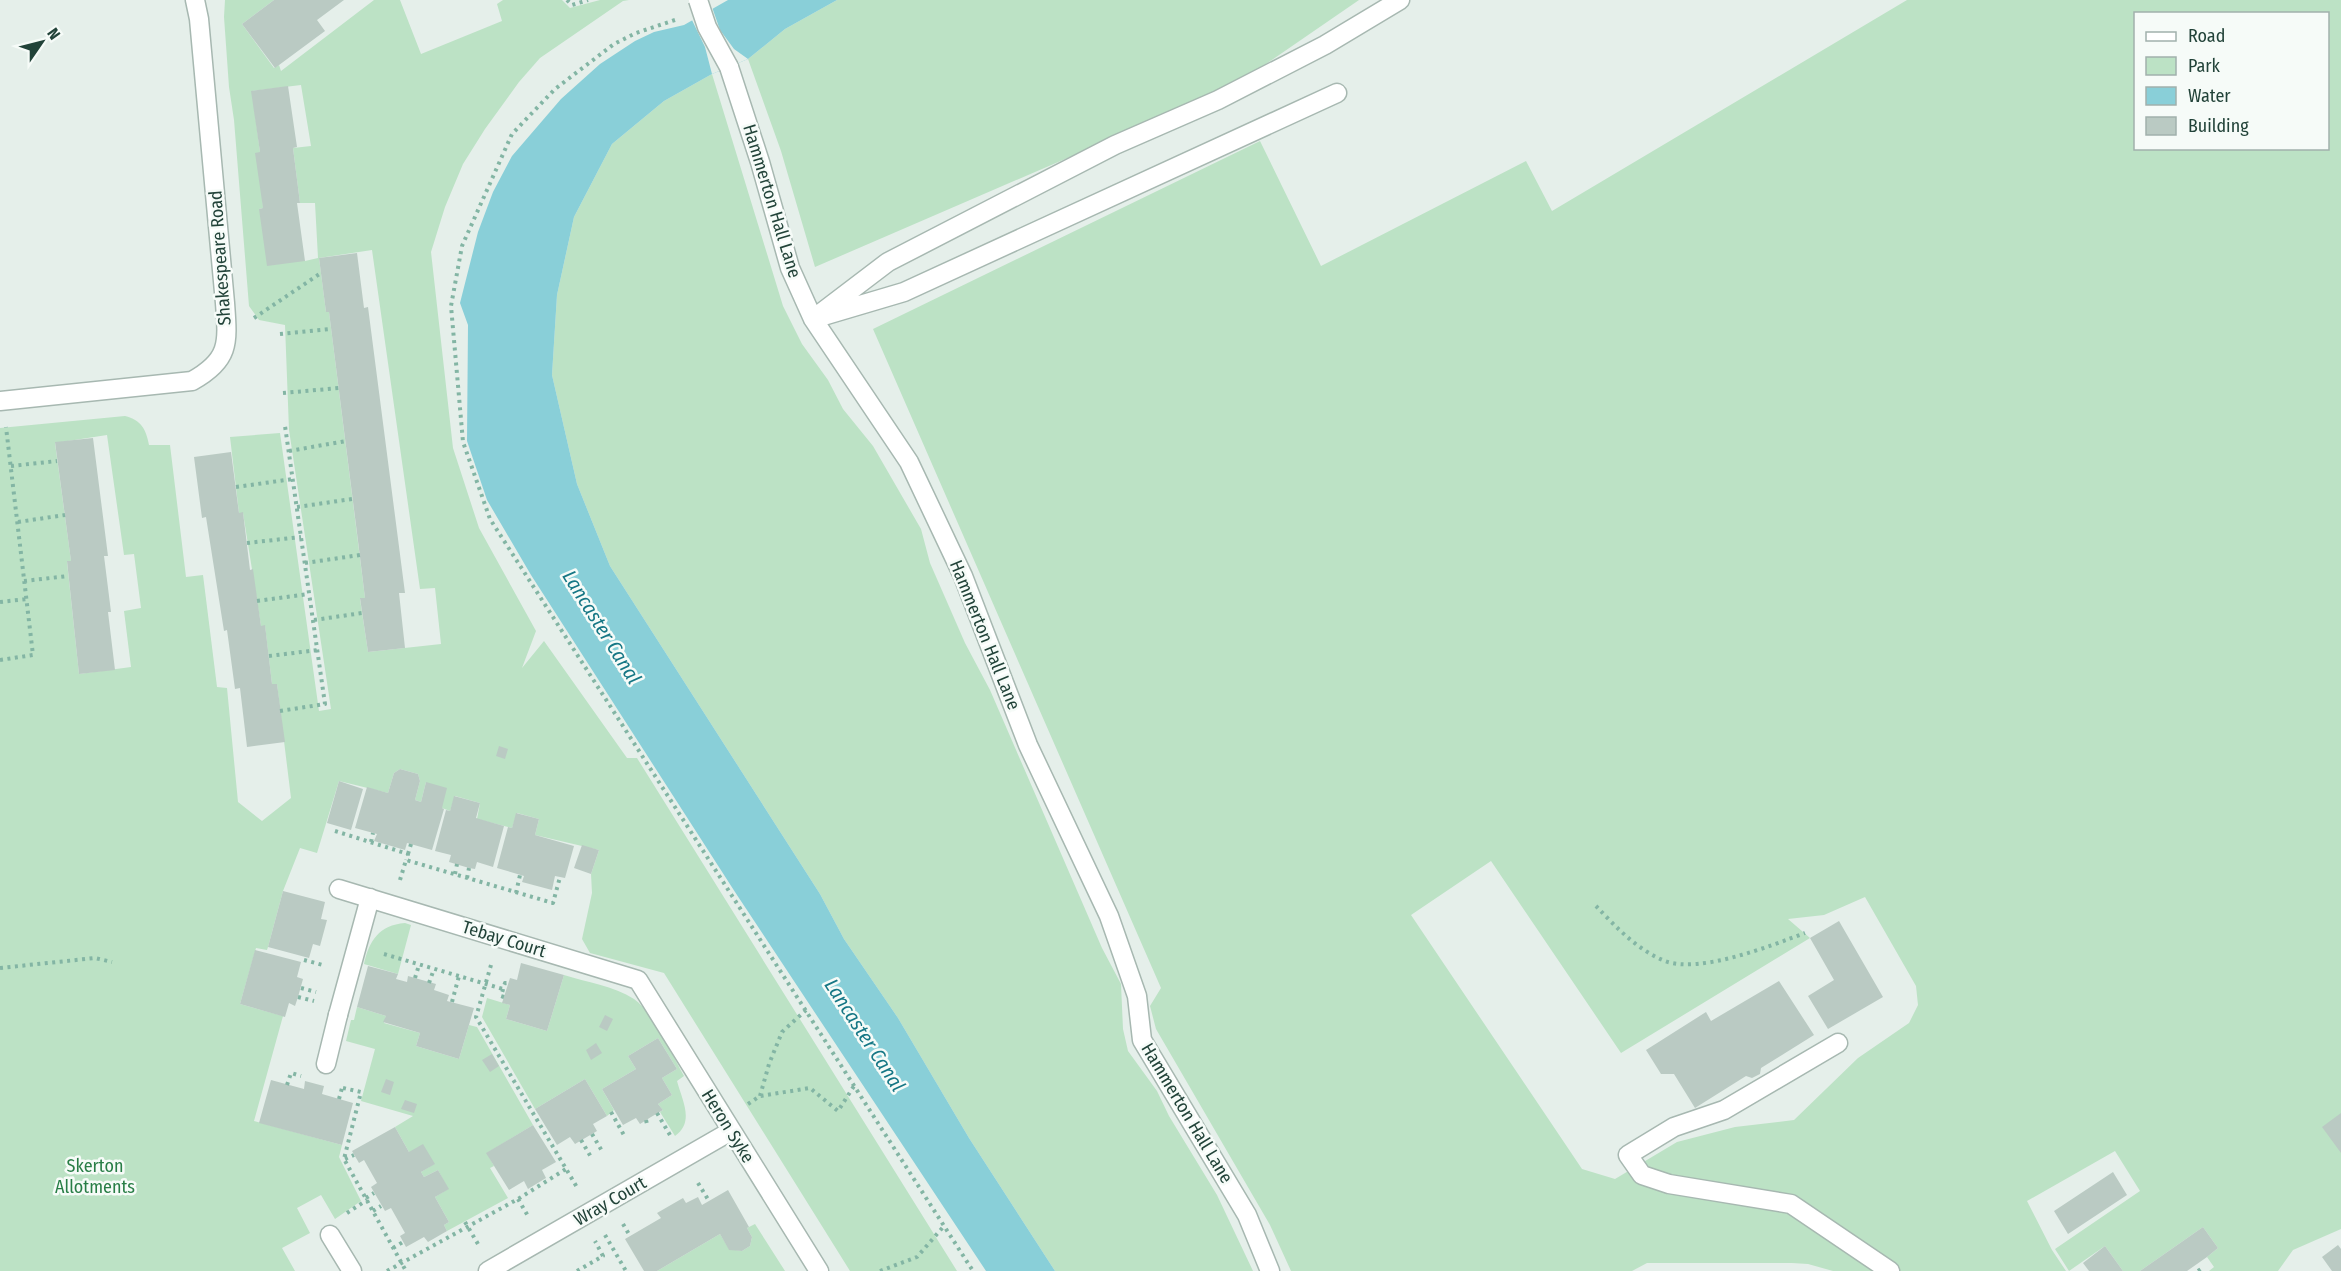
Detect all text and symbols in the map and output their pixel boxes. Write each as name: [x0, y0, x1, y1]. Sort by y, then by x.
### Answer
north arrow: [12, 12, 72, 72]
legend: [2134, 12, 2329, 150]
text: N: [43, 24, 64, 43]
text: Road: [2188, 25, 2225, 47]
text: Park: [2188, 55, 2221, 77]
text: Water: [2188, 85, 2231, 107]
text: Building: [2188, 115, 2249, 137]
street label: Hammerton Hall Lane: [738, 121, 806, 281]
street label: Shakespeare Road: [204, 190, 236, 326]
street label: Hammerton Hall Lane: [945, 557, 1025, 713]
water label: Lancaster Canal: [558, 566, 646, 688]
street label: Tebay Court: [460, 916, 549, 962]
water label: Lancaster Canal: [820, 974, 910, 1096]
street label: Hammerton Hall Lane: [1136, 1039, 1238, 1187]
street label: Heron Syke: [697, 1085, 759, 1167]
park label: Skerton Allotments: [55, 1155, 135, 1198]
street label: Wray Court: [570, 1171, 650, 1230]

